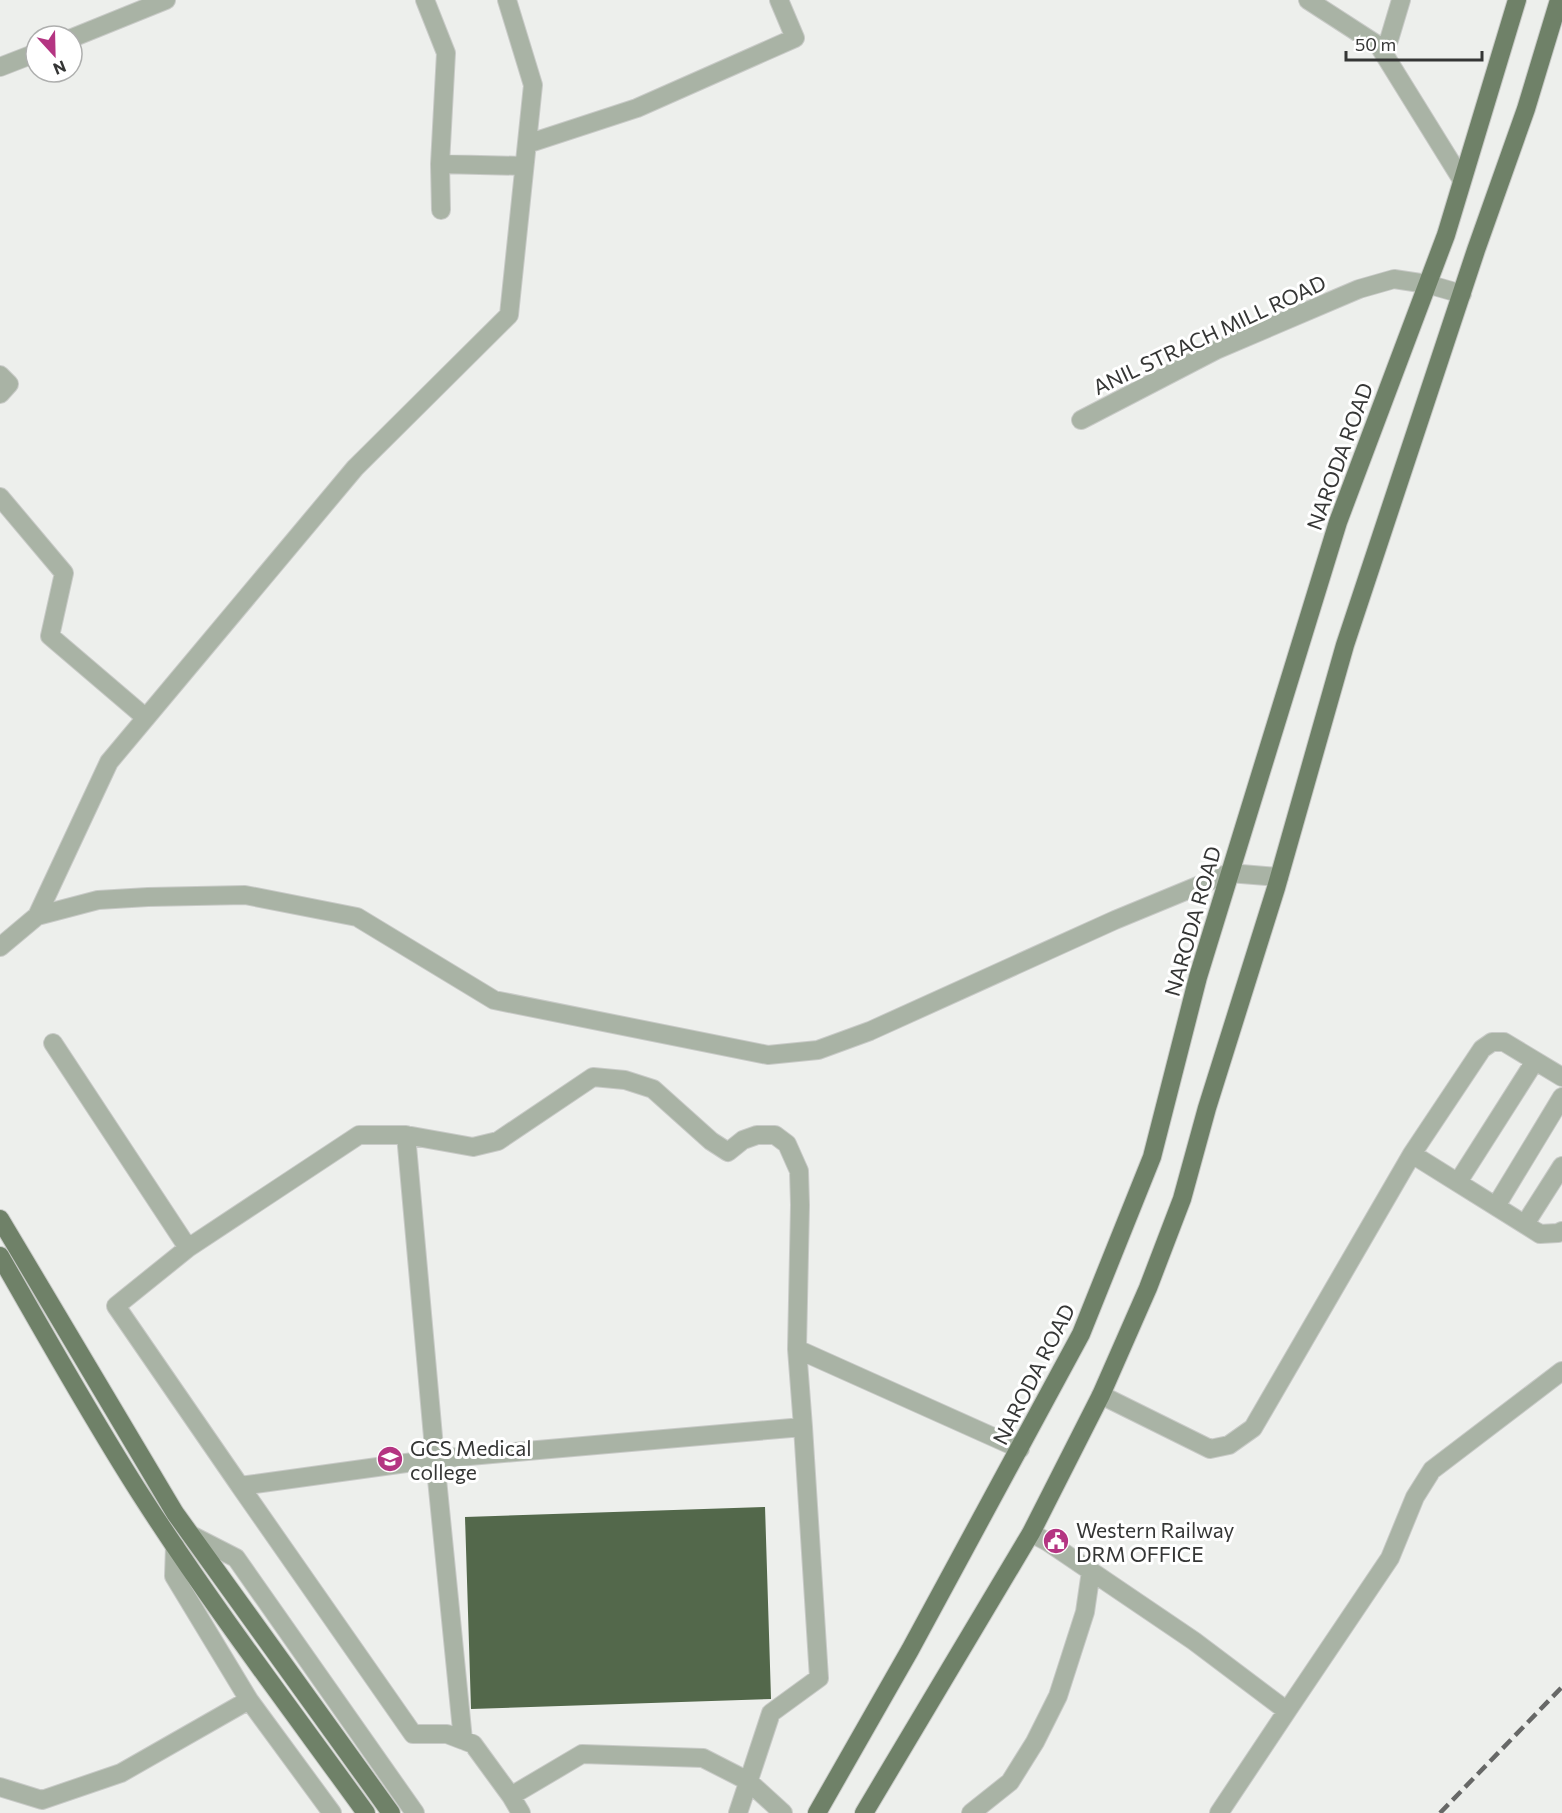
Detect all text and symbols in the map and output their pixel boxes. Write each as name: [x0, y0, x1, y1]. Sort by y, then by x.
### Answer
north arrow: [24, 24, 84, 84]
scale bar: [1346, 24, 1482, 62]
text: 50 m: [1355, 33, 1396, 55]
text: N: [51, 57, 69, 79]
street label: ANIL STRACH MILL ROAD: [1089, 269, 1329, 399]
street label: NARODA ROAD: [1301, 379, 1377, 533]
street label: NARODA ROAD: [1159, 843, 1225, 999]
street label: NARODA ROAD: [987, 1299, 1079, 1449]
place label: GCS Medical college: [410, 1435, 531, 1484]
school or university icon: GCS Medical college: [375, 1444, 405, 1474]
place label: Western Railway DRM OFFICE: [1076, 1517, 1235, 1566]
public building icon: Western Railway DRM OFFICE: [1041, 1526, 1071, 1556]

